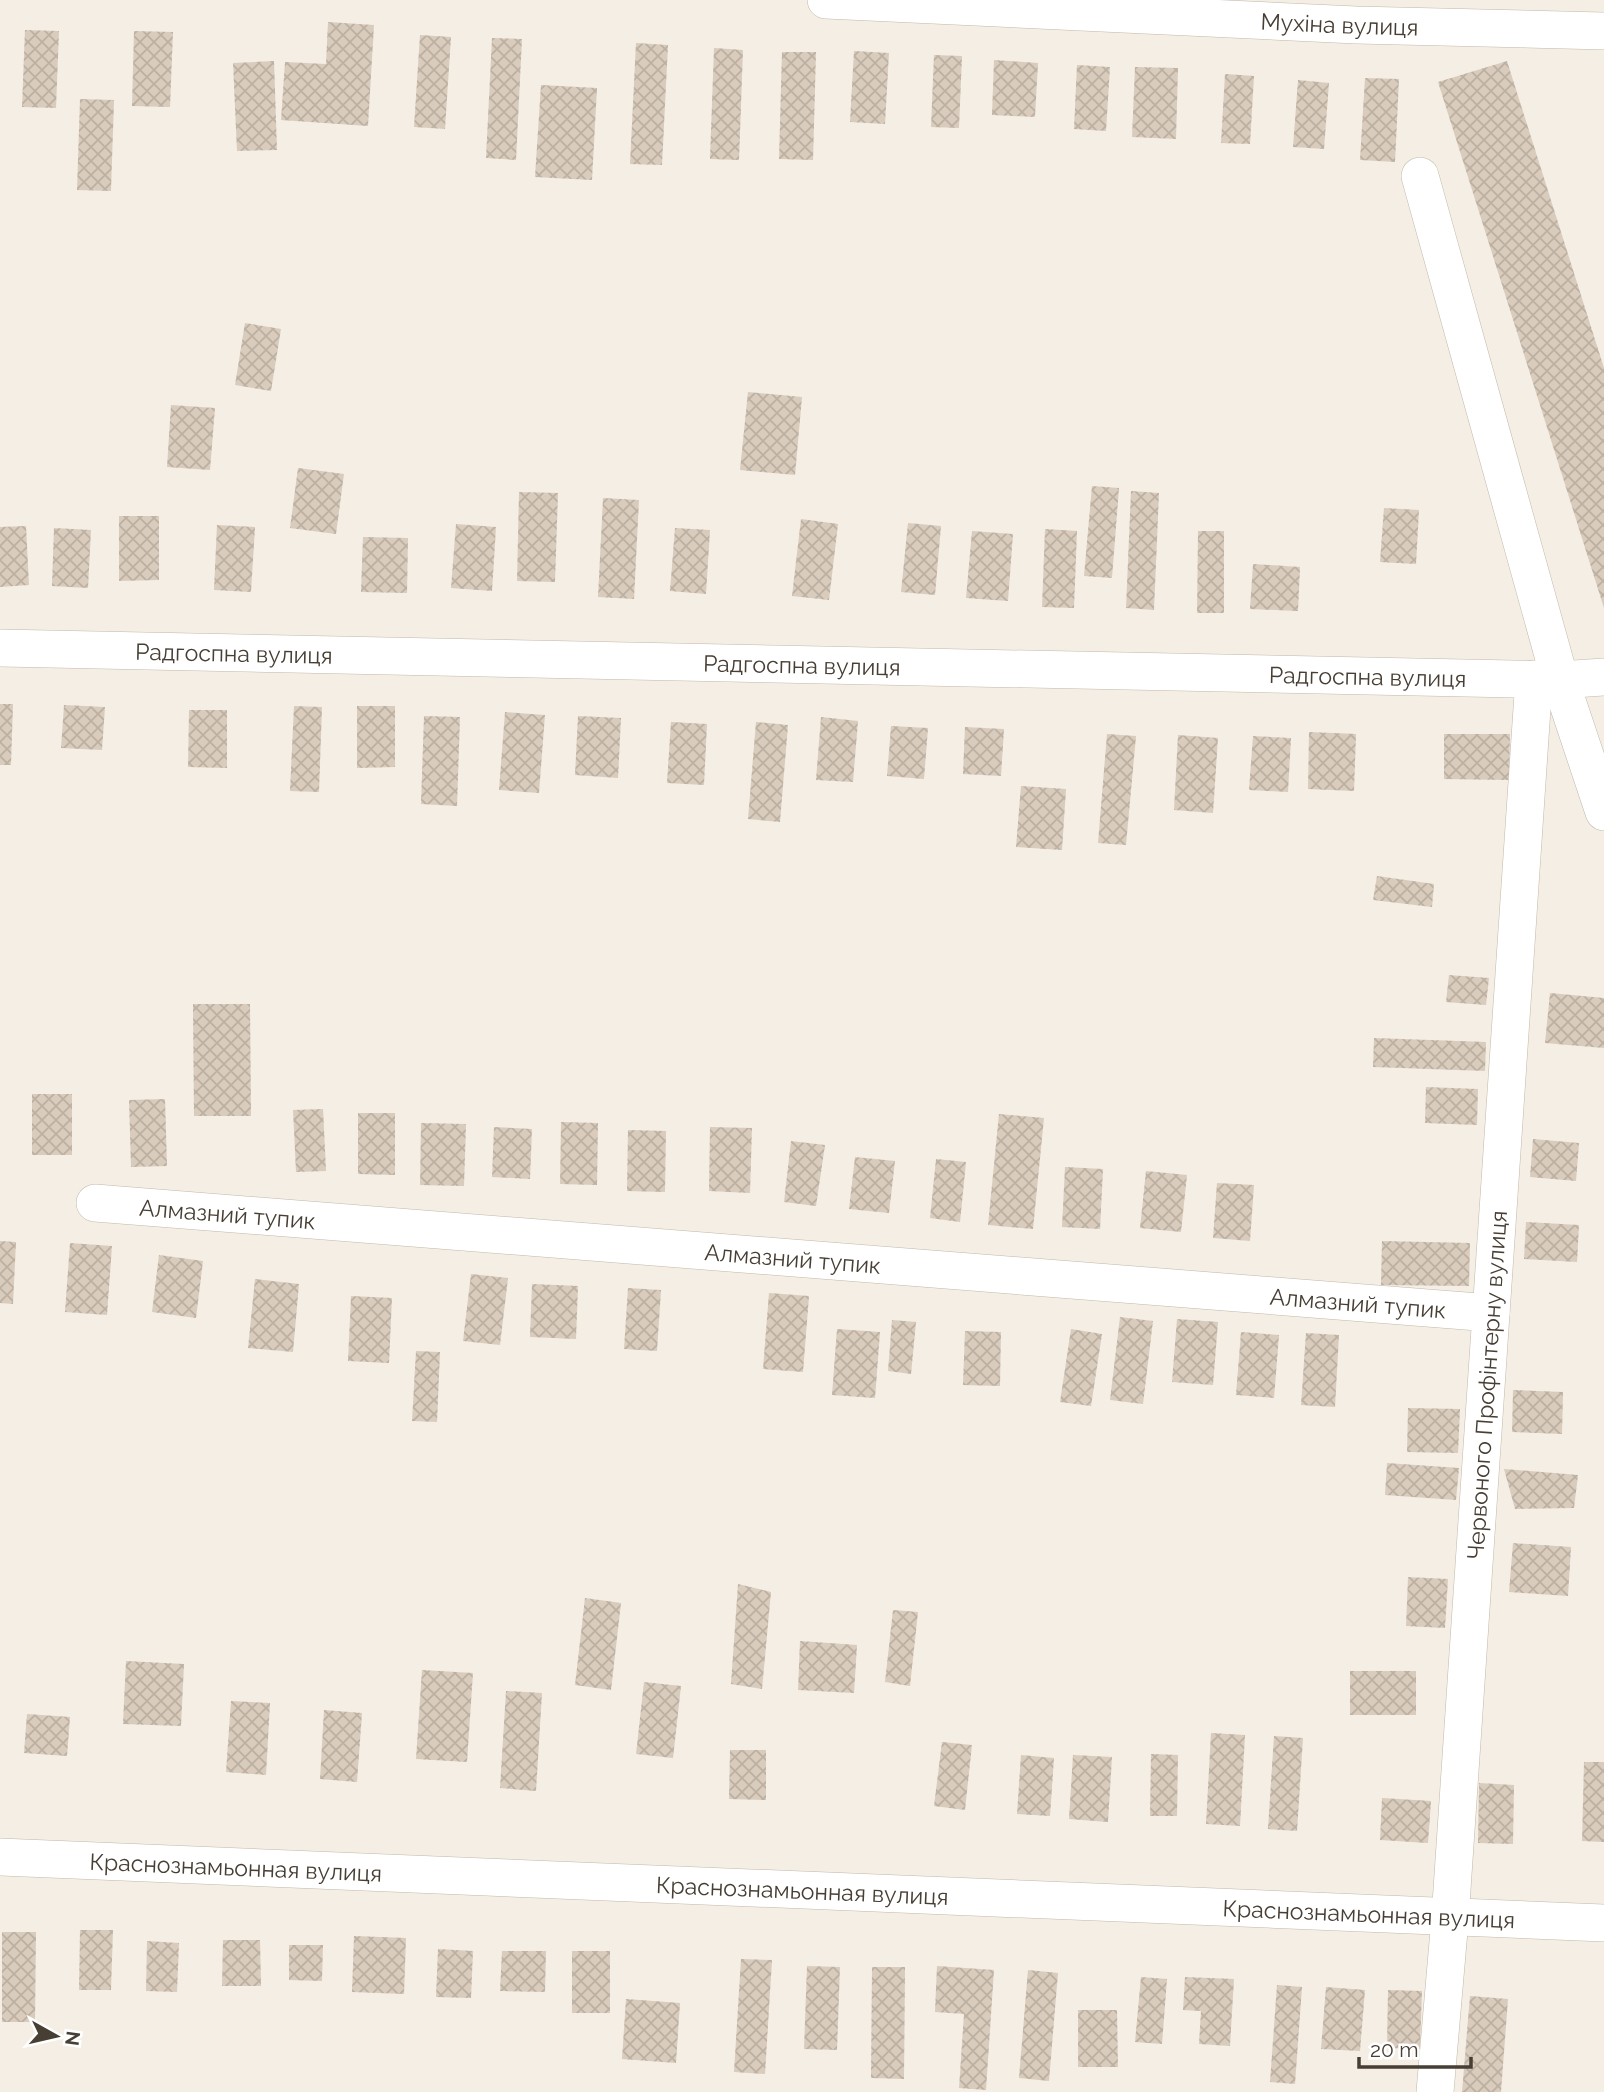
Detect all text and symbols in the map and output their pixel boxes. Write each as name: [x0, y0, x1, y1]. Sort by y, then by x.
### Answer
street label: Мухіна вулиця: [1260, 7, 1419, 40]
street label: Радгоспна вулиця: [135, 637, 333, 668]
street label: Радгоспна вулиця: [703, 649, 901, 680]
street label: Радгоспна вулиця: [1269, 661, 1467, 692]
street label: Алмазний тупик: [138, 1193, 317, 1234]
street label: Червоного Профінтерну вулиця: [1461, 1209, 1511, 1560]
street label: Алмазний тупик: [704, 1238, 882, 1278]
street label: Алмазний тупик: [1269, 1282, 1447, 1323]
street label: Краснознамьонная вулиця: [89, 1847, 383, 1886]
street label: Краснознамьонная вулиця: [656, 1871, 949, 1910]
street label: Краснознамьонная вулиця: [1222, 1894, 1516, 1933]
north arrow: [21, 2001, 91, 2071]
scale bar: [1359, 2025, 1471, 2070]
text: N: [61, 2030, 85, 2047]
text: 20 m: [1370, 2037, 1418, 2062]

